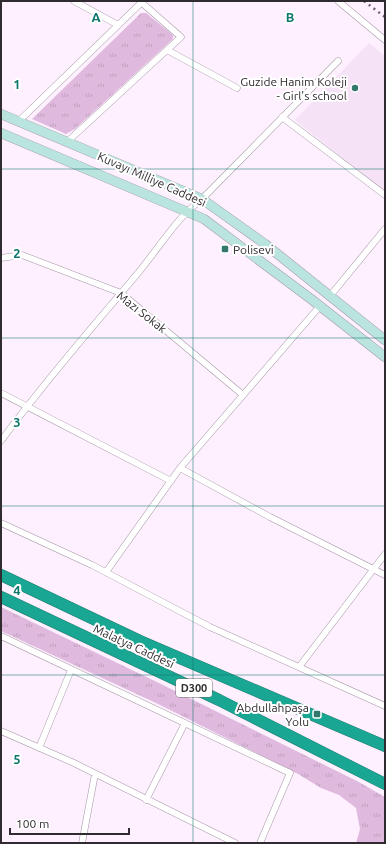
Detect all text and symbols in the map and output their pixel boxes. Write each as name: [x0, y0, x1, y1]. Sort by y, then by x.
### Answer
text: A: [91, 10, 101, 24]
text: B: [286, 10, 295, 24]
place label: Guzide Hanim Koleji - Girl's school: [240, 75, 347, 102]
text: 1: [13, 77, 21, 91]
marker: Guzide Hanim Koleji - Girl's school: [350, 83, 360, 93]
street label: Kuvayı Milliye Caddesi: [96, 149, 208, 209]
place label: Polisevi: [233, 243, 274, 256]
marker: Polisevi: [220, 244, 230, 254]
text: 2: [13, 246, 21, 260]
street label: Mazı Sokak: [115, 289, 169, 335]
text: 3: [13, 415, 21, 429]
text: 4: [13, 583, 21, 597]
street label: Malatya Caddesi: [92, 622, 177, 670]
road number: D300: [176, 679, 212, 697]
place label: Abdullahpaşa Yolu: [236, 701, 309, 728]
marker: Abdullahpaşa Yolu: [312, 709, 322, 719]
text: 5: [13, 752, 21, 766]
scale bar: [10, 810, 129, 836]
text: 100 m: [16, 817, 49, 830]

